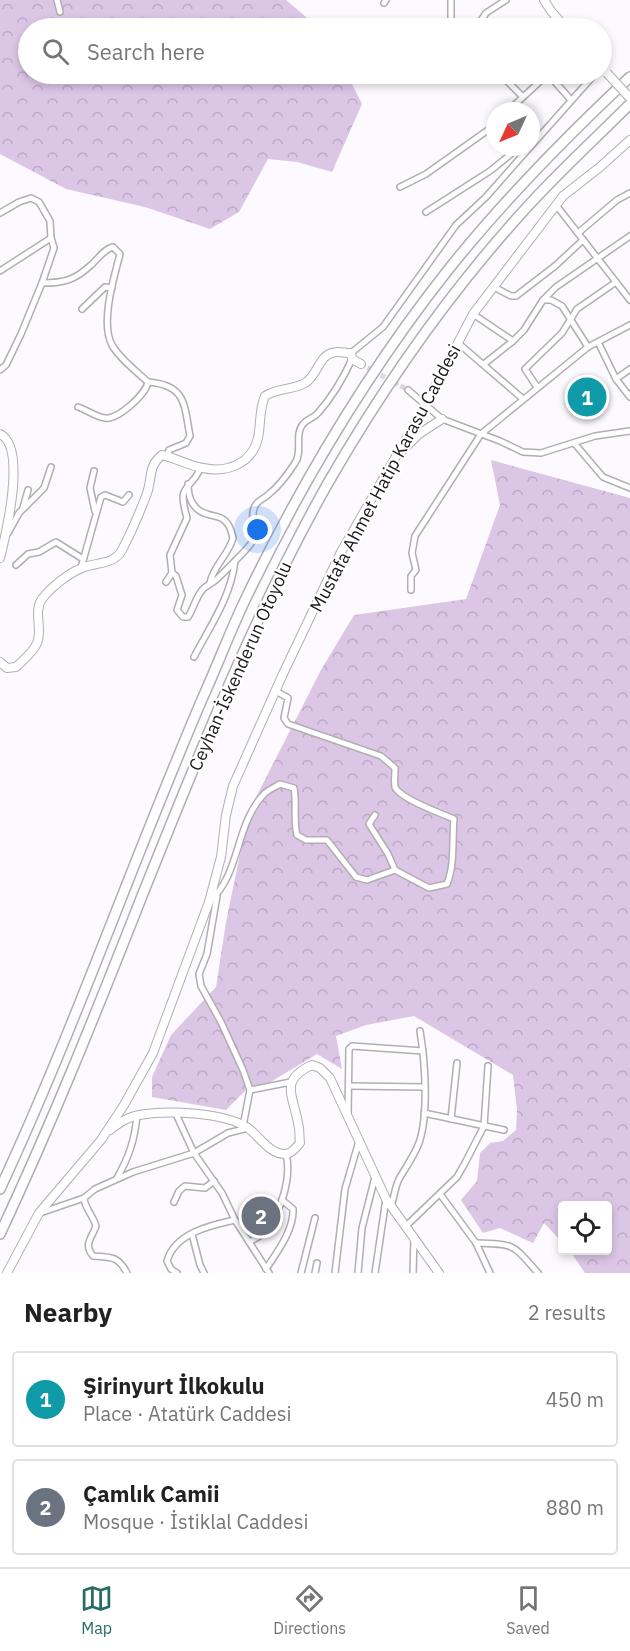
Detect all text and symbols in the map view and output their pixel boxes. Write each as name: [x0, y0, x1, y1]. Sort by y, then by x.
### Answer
search box: [18, 18, 612, 84]
icon: search: [39, 35, 72, 68]
text: Search here: [87, 37, 205, 66]
north arrow: [486, 102, 540, 156]
street label: Mustafa Ahmet Hatip Karasu Caddesi: [304, 340, 466, 616]
pin: 1: [568, 374, 606, 420]
your location: [243, 515, 272, 544]
street label: Ceyhan-İskenderun Otoyolu: [183, 558, 297, 774]
pin: 2: [242, 1194, 280, 1238]
map controls: [558, 1201, 612, 1255]
button: locate: [558, 1201, 612, 1255]
text: Nearby: [24, 1295, 112, 1329]
text: 2 results: [528, 1299, 606, 1326]
text: Şirinyurt İlkokulu: [83, 1371, 265, 1400]
text: 1: [40, 1386, 52, 1413]
text: 450 m: [546, 1386, 604, 1413]
text: Place · Atatürk Caddesi: [83, 1400, 292, 1427]
text: Çamlık Camii: [83, 1479, 219, 1508]
text: 2: [40, 1494, 52, 1521]
text: 880 m: [546, 1494, 604, 1521]
text: Mosque · İstiklal Caddesi: [83, 1508, 309, 1535]
tab: Map: [80, 1582, 113, 1638]
tab: Directions: [273, 1582, 346, 1638]
tab: Saved: [506, 1582, 550, 1638]

